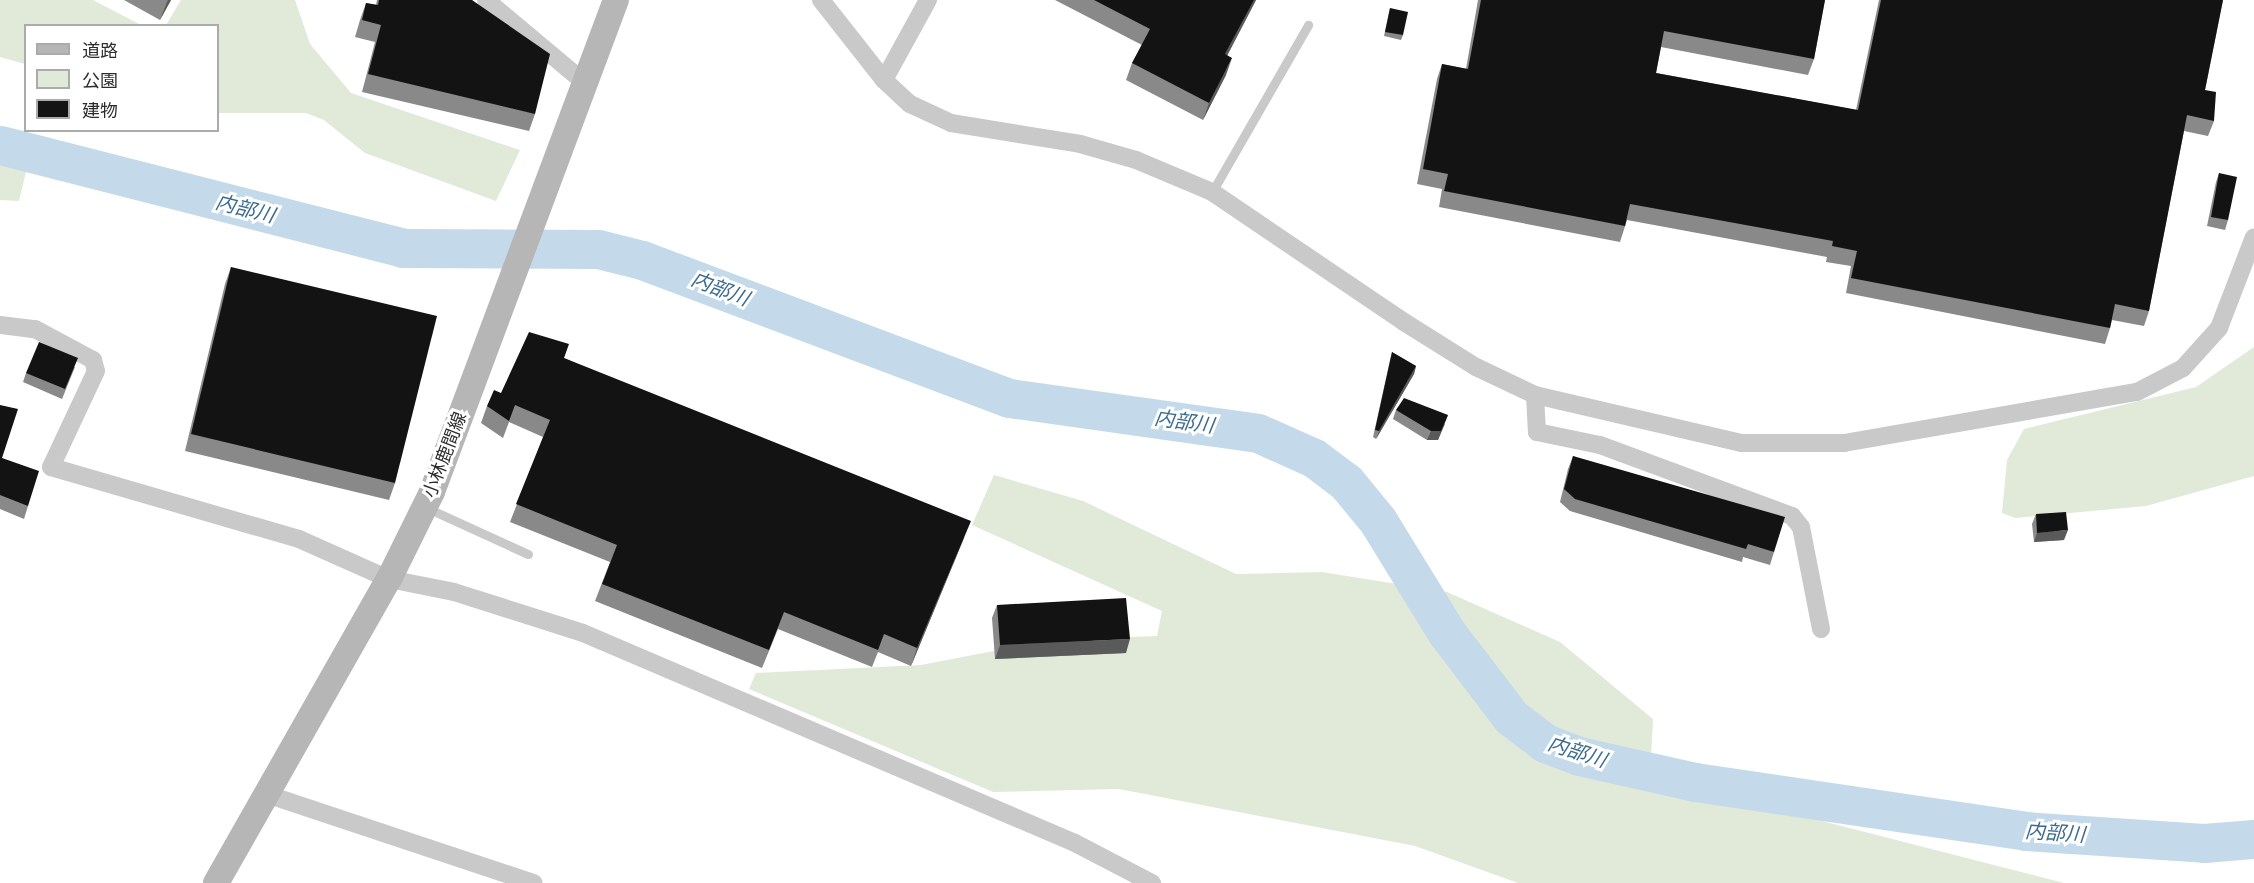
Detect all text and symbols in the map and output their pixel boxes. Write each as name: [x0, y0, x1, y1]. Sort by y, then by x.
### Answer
legend: [24, 24, 219, 132]
text: 道路: [82, 39, 118, 62]
text: 公園: [82, 69, 118, 92]
text: 建物: [82, 99, 118, 122]
water label: 内部川: [213, 190, 277, 228]
water label: 内部川: [688, 267, 752, 311]
water label: 内部川: [1153, 406, 1215, 438]
street label: 小林鹿間線: [419, 409, 471, 501]
water label: 内部川: [1545, 731, 1609, 773]
water label: 内部川: [2024, 819, 2086, 847]

